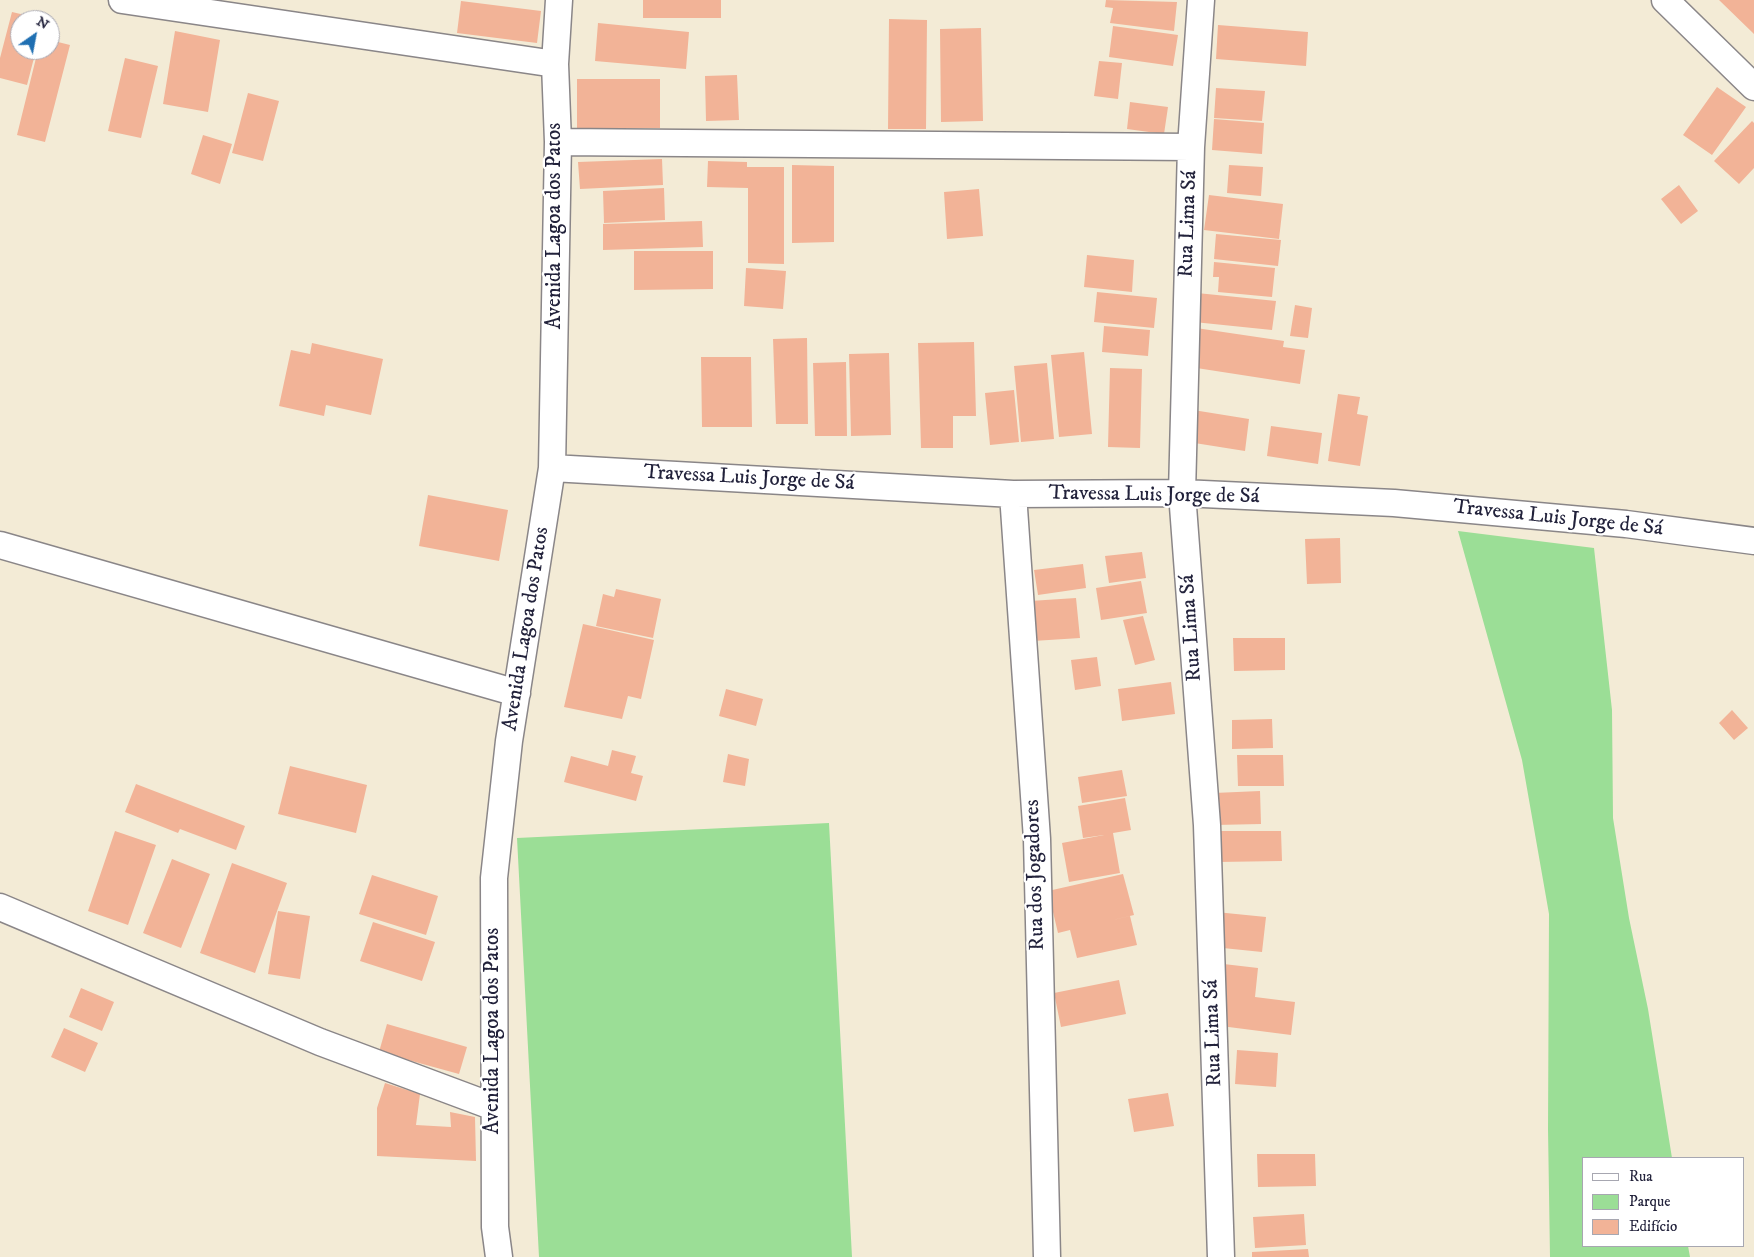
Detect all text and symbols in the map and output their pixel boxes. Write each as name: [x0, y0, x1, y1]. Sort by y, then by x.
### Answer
north arrow: [10, 10, 60, 60]
text: N: [33, 13, 52, 34]
street label: Avenida Lagoa dos Patos: [543, 123, 569, 329]
street label: Rua Lima Sá: [1175, 170, 1203, 278]
street label: Travessa Luis Jorge de Sá: [643, 461, 855, 497]
street label: Travessa Luis Jorge de Sá: [1048, 482, 1260, 510]
street label: Travessa Luis Jorge de Sá: [1452, 495, 1664, 543]
street label: Avenida Lagoa dos Patos: [498, 525, 556, 733]
street label: Rua Lima Sá: [1176, 574, 1208, 682]
street label: Rua dos Jogadores: [1021, 799, 1051, 951]
street label: Avenida Lagoa dos Patos: [481, 928, 507, 1134]
street label: Rua Lima Sá: [1200, 979, 1228, 1087]
legend: [1582, 1157, 1744, 1247]
text: Rua: [1629, 1167, 1653, 1186]
text: Parque: [1629, 1192, 1670, 1211]
text: Edifício: [1629, 1217, 1677, 1236]

